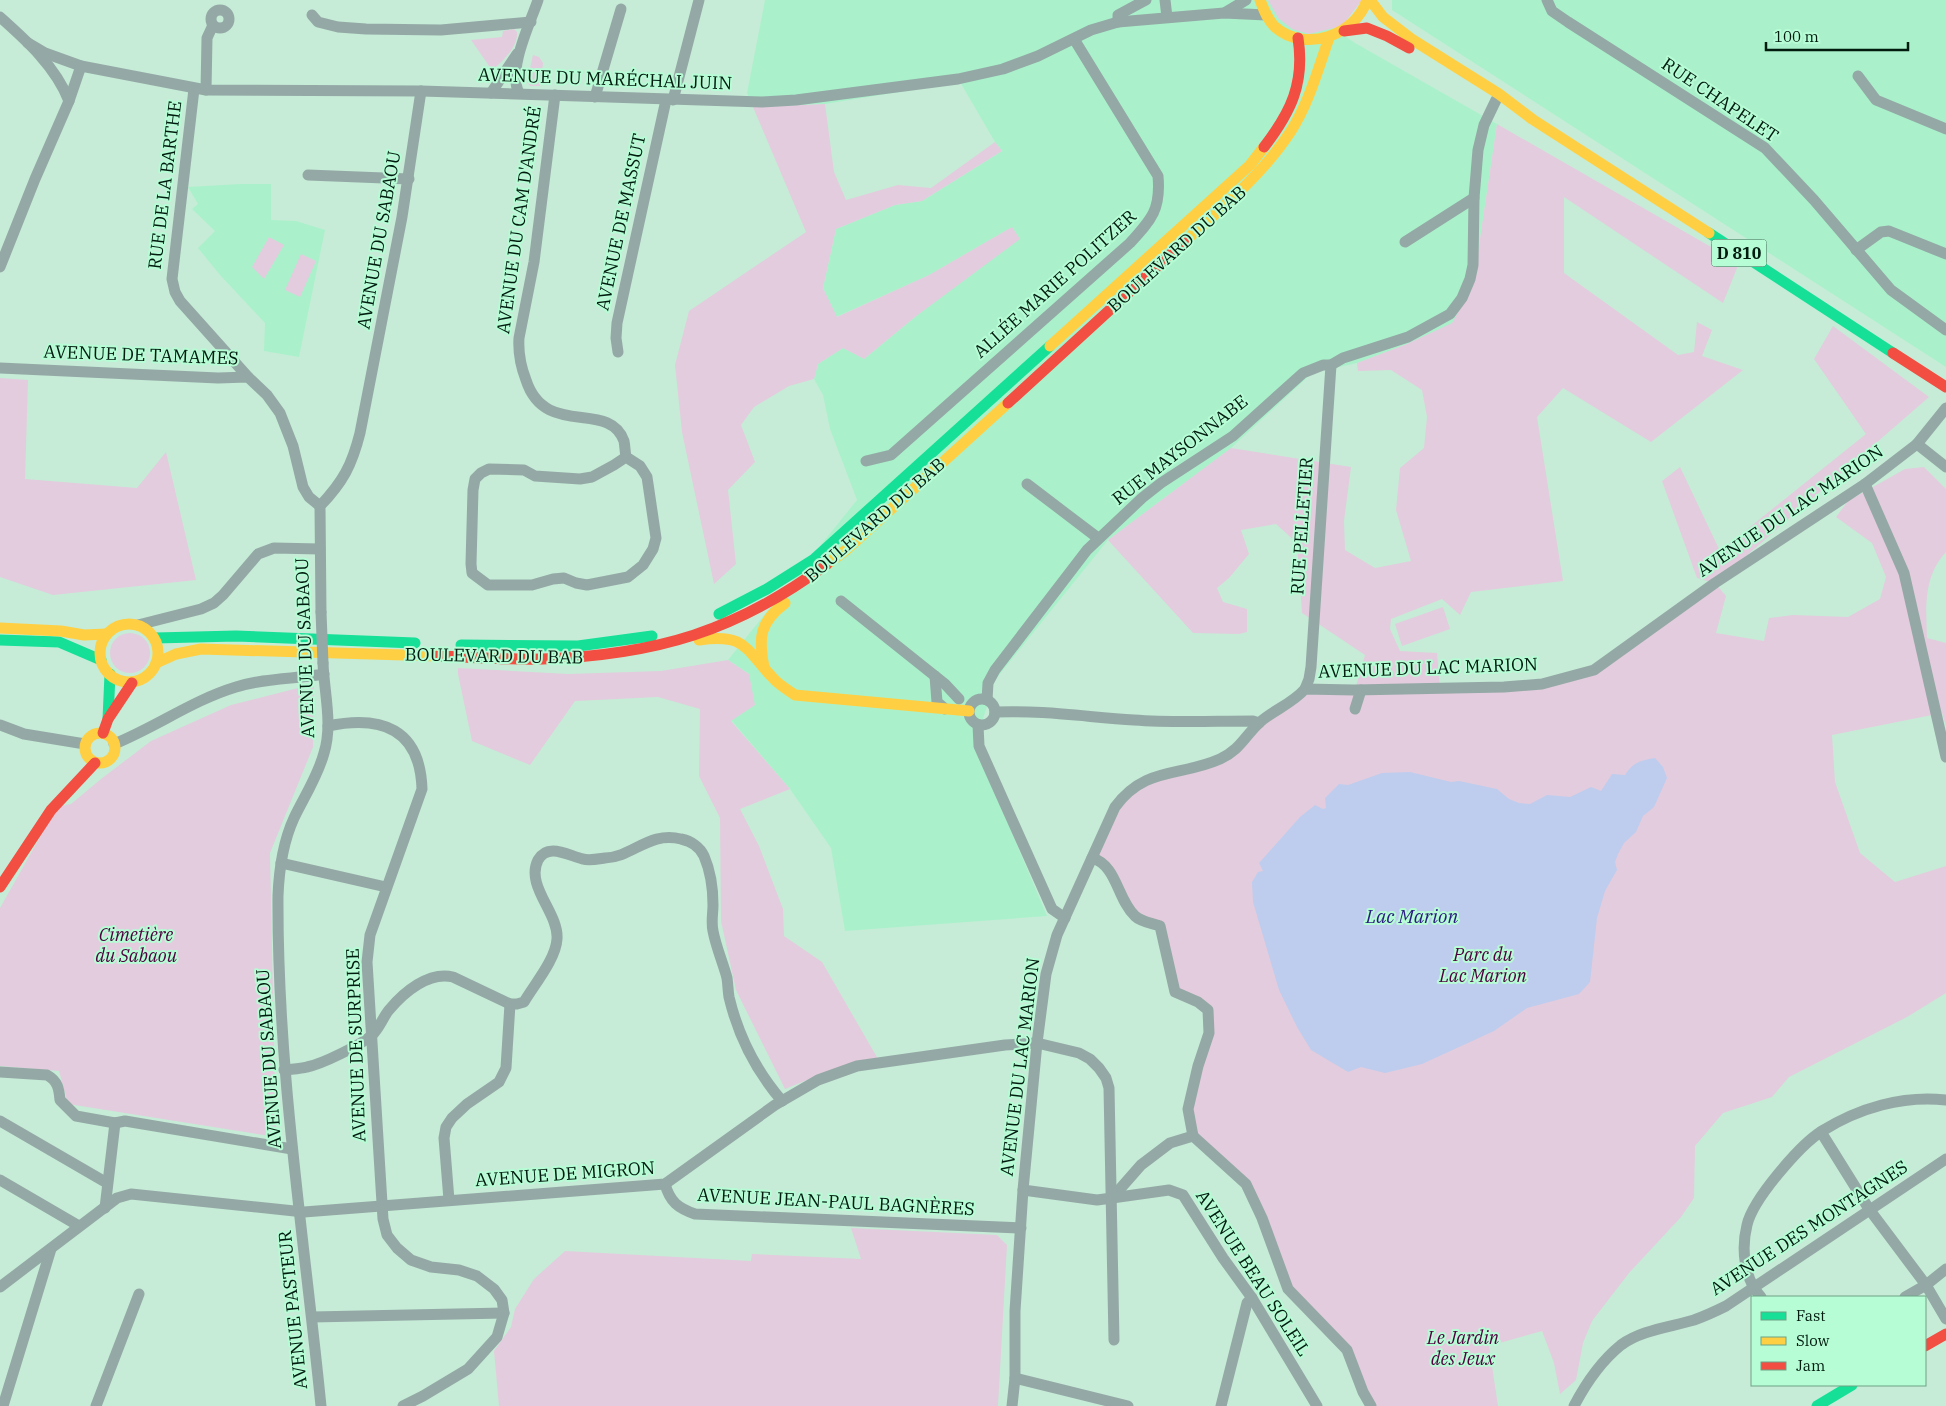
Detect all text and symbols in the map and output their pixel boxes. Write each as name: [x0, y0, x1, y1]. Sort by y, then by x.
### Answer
scale bar: [1766, 20, 1908, 52]
text: 100 m: [1774, 27, 1819, 46]
street label: RUE CHAPELET: [1658, 52, 1783, 147]
street label: AVENUE DU MARÉCHAL JUIN: [477, 63, 733, 94]
street label: RUE DE LA BARTHE: [143, 99, 186, 271]
street label: AVENUE DU CAM D'ANDRÉ: [491, 105, 546, 335]
street label: AVENUE DE MASSUT: [591, 131, 651, 313]
street label: AVENUE DU SABAOU: [352, 149, 406, 331]
street label: BOULEVARD DU BAB: [1103, 180, 1251, 317]
street label: ALLÉE MARIE POLITZER: [969, 204, 1141, 363]
road number: D 810: [1712, 240, 1766, 266]
street label: AVENUE DE TAMAMES: [43, 340, 239, 369]
street label: RUE MAYSONNABE: [1107, 389, 1252, 510]
street label: AVENUE DU LAC MARION: [1692, 440, 1887, 582]
street label: BOULEVARD DU BAB: [800, 452, 950, 587]
street label: RUE PELLETIER: [1285, 456, 1318, 596]
street label: AVENUE DU SABAOU: [290, 557, 319, 739]
street label: BOULEVARD DU BAB: [404, 642, 584, 669]
street label: AVENUE DU LAC MARION: [1318, 652, 1538, 683]
water label: Lac Marion: [1365, 904, 1458, 928]
park label: Cimetière du Sabaou: [95, 923, 178, 967]
park label: Parc du Lac Marion: [1438, 943, 1528, 987]
street label: AVENUE DE SURPRISE: [341, 948, 370, 1142]
street label: AVENUE DU LAC MARION: [995, 956, 1044, 1177]
street label: AVENUE DU SABAOU: [251, 968, 286, 1150]
street label: AVENUE DES MONTAGNES: [1705, 1155, 1912, 1300]
street label: AVENUE DE MIGRON: [474, 1156, 656, 1191]
street label: AVENUE JEAN-PAUL BAGNÈRES: [697, 1183, 975, 1220]
street label: AVENUE BEAU SOLEIL: [1191, 1185, 1316, 1360]
street label: AVENUE PASTEUR: [273, 1229, 312, 1391]
legend: [1751, 1296, 1926, 1386]
text: Fast: [1796, 1306, 1826, 1325]
park label: Le Jardin des Jeux: [1426, 1326, 1500, 1370]
text: Slow: [1796, 1331, 1830, 1350]
text: Jam: [1796, 1356, 1825, 1375]

